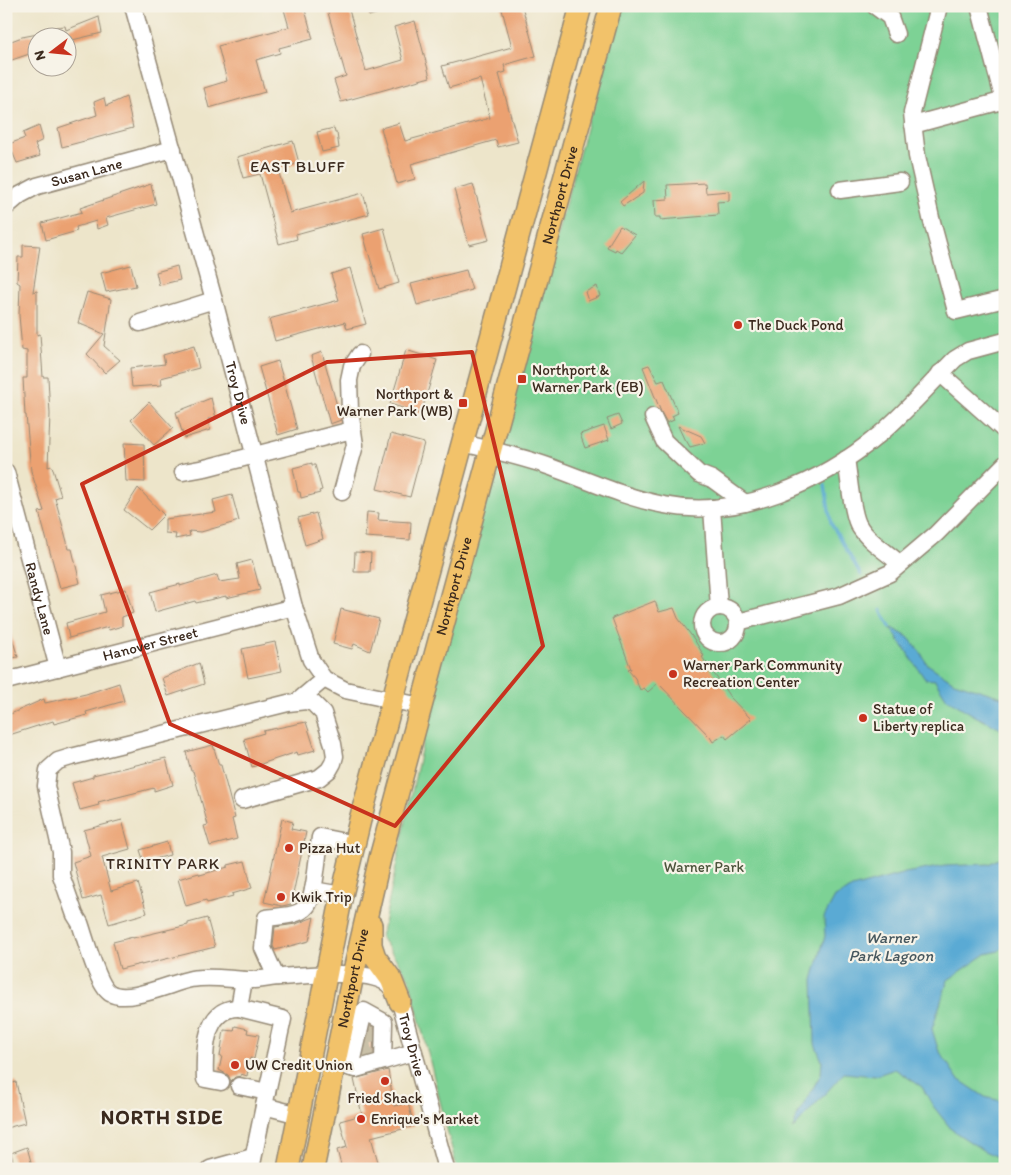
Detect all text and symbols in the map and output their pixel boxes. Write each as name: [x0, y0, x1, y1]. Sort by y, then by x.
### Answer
north arrow: [28, 28, 78, 78]
text: N: [31, 49, 49, 62]
street label: Northport Drive: [538, 144, 582, 246]
street label: Susan Lane: [49, 154, 124, 191]
district label: EAST BLUFF: [250, 157, 346, 176]
place label: The Duck Pond: [748, 316, 844, 334]
marker: The Duck Pond: [732, 319, 744, 331]
street label: Troy Drive: [221, 359, 255, 427]
place label: Northport & Warner Park (EB): [532, 361, 644, 396]
marker: Northport & Warner Park (EB): [516, 373, 528, 385]
place label: Northport & Warner Park (WB): [337, 385, 453, 420]
marker: Northport & Warner Park (WB): [457, 397, 469, 409]
street label: Northport Drive: [432, 535, 476, 637]
street label: Randy Lane: [21, 560, 58, 637]
street label: Hanover Street: [101, 623, 200, 665]
place label: Warner Park Community Recreation Center: [683, 656, 842, 691]
marker: Warner Park Community Recreation Center: [667, 668, 679, 680]
place label: Statue of Liberty replica: [873, 700, 965, 735]
marker: Statue of Liberty replica: [857, 712, 869, 724]
place label: Pizza Hut: [299, 839, 361, 857]
marker: Pizza Hut: [283, 842, 295, 854]
district label: TRINITY PARK: [106, 854, 220, 873]
park label: Warner Park: [664, 858, 745, 876]
place label: Kwik Trip: [291, 888, 352, 906]
marker: Kwik Trip: [275, 891, 287, 903]
street label: Northport Drive: [333, 927, 372, 1030]
water label: Warner Park Lagoon: [849, 928, 933, 965]
street label: Troy Drive: [395, 1011, 429, 1079]
place label: UW Credit Union: [245, 1056, 353, 1074]
marker: UW Credit Union: [229, 1059, 241, 1071]
marker: Fried Shack: [379, 1075, 391, 1087]
place label: Fried Shack: [348, 1089, 423, 1107]
district label: NORTH SIDE: [101, 1105, 223, 1129]
place label: Enrique's Market: [371, 1110, 479, 1128]
marker: Enrique's Market: [355, 1113, 367, 1125]

